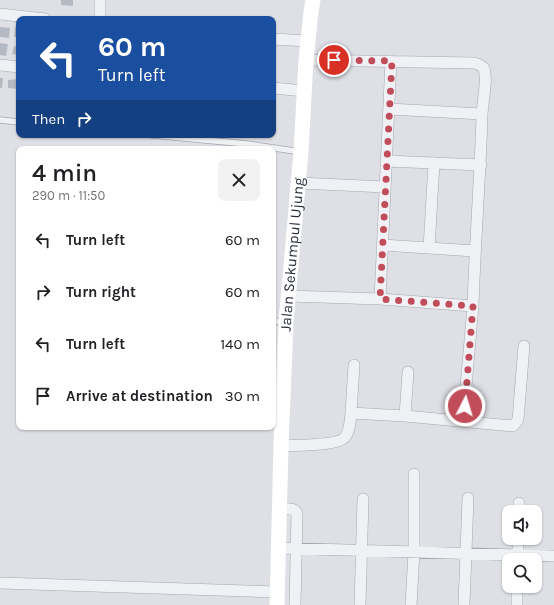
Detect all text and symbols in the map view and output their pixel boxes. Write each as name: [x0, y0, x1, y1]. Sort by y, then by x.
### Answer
text: 60 m: [98, 30, 166, 63]
icon: left: [32, 32, 84, 84]
pin: [317, 43, 351, 77]
icon: arrive: [323, 49, 345, 71]
text: Turn left: [98, 64, 166, 86]
icon: right: [73, 108, 95, 130]
text: Then: [32, 110, 65, 128]
text: 4 min: [32, 159, 97, 187]
button: close: [218, 159, 260, 201]
street label: Jalan Sekumpul Ujung: [277, 176, 308, 332]
text: 290 m · 11:50: [32, 188, 105, 203]
icon: left: [32, 229, 54, 251]
text: Turn left: [66, 231, 125, 249]
text: 60 m: [225, 231, 260, 249]
icon: right: [32, 281, 54, 303]
text: Turn right: [66, 283, 136, 301]
text: 60 m: [225, 283, 260, 301]
icon: left: [32, 333, 54, 355]
text: Turn left: [66, 335, 125, 353]
text: 140 m: [220, 335, 260, 353]
icon: arrive: [32, 385, 54, 407]
position arrow: [444, 385, 486, 427]
text: Arrive at destination: [66, 387, 213, 405]
text: 30 m: [225, 387, 260, 405]
map controls: [502, 505, 542, 593]
button: sound: [502, 505, 542, 545]
button: search: [502, 553, 542, 593]

